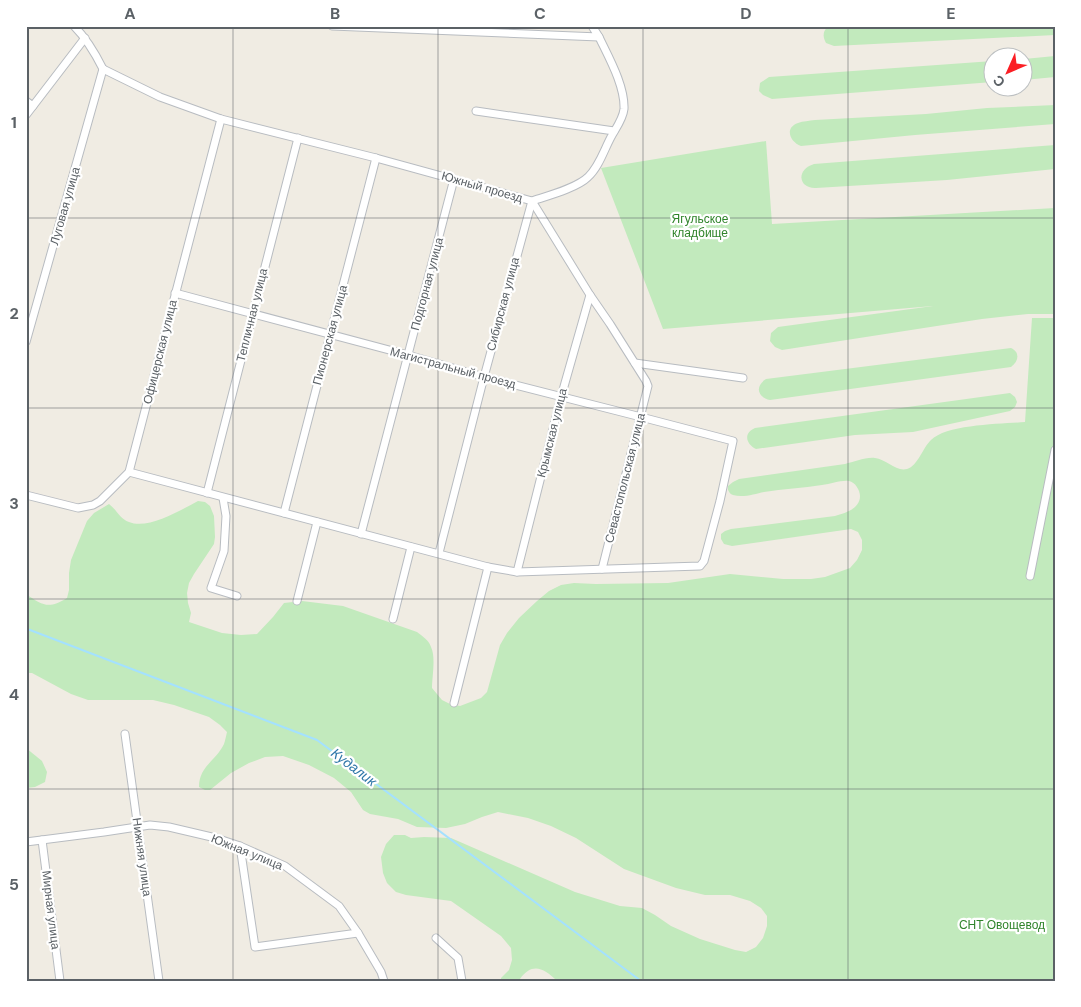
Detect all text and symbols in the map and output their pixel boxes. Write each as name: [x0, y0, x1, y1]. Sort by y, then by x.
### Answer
text: A: [124, 3, 136, 24]
text: B: [330, 3, 340, 24]
text: C: [534, 3, 546, 24]
text: D: [740, 3, 752, 24]
text: E: [946, 3, 956, 24]
north arrow: [984, 48, 1034, 98]
text: С: [989, 71, 1009, 91]
text: 1: [11, 112, 17, 133]
street label: Луговая улица: [46, 165, 84, 247]
street label: Южный проезд: [440, 168, 524, 206]
park label: Ягульское кладбище: [672, 211, 729, 241]
street label: Подгорная улица: [407, 236, 447, 332]
street label: Сибирская улица: [483, 255, 523, 353]
street label: Тепличная улица: [233, 266, 271, 363]
street label: Пионерская улица: [309, 283, 351, 387]
street label: Офицерская улица: [139, 298, 181, 406]
text: 2: [9, 303, 19, 324]
street label: Магистральный проезд: [388, 343, 518, 393]
street label: Крымская улица: [533, 386, 571, 479]
street label: Севастопольская улица: [601, 411, 649, 545]
text: 3: [9, 493, 19, 514]
text: 4: [9, 684, 19, 705]
water label: Кудалик: [328, 744, 382, 791]
street label: Нижняя улица: [129, 817, 155, 898]
street label: Южная улица: [209, 830, 286, 874]
street label: Мирная улица: [38, 870, 64, 951]
text: 5: [9, 874, 19, 895]
park label: СНТ Овощевод: [959, 917, 1045, 933]

